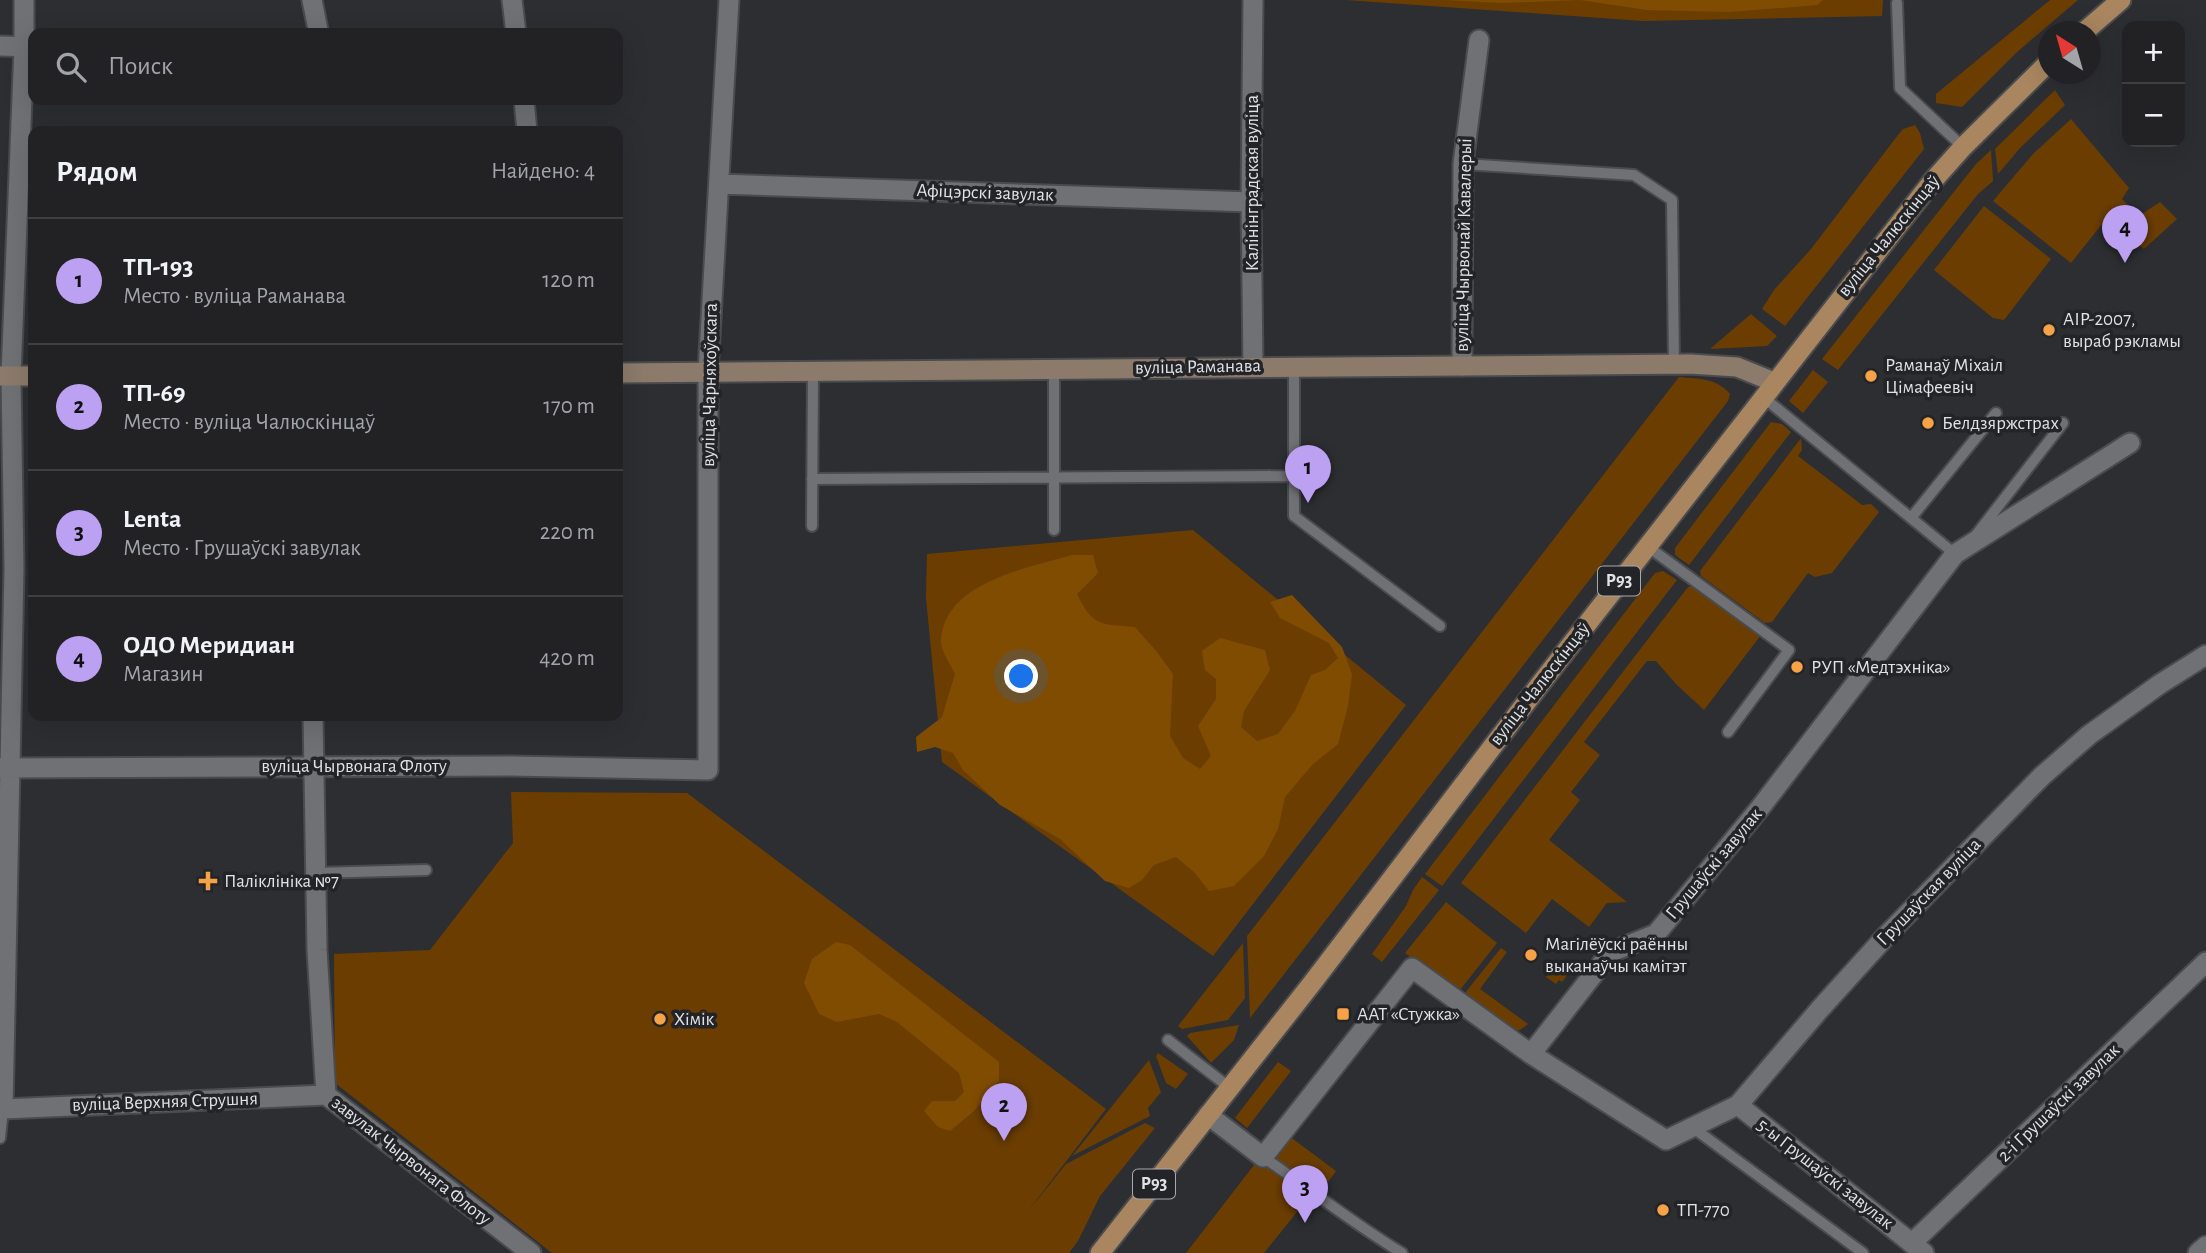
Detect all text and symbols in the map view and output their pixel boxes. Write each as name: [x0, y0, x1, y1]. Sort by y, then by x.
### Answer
north arrow: [2038, 21, 2101, 84]
map controls: [2122, 21, 2185, 147]
button: +: [2122, 21, 2185, 84]
search box: [28, 28, 623, 105]
icon: search: [52, 48, 90, 86]
text: Поиск: [108, 53, 173, 79]
button: −: [2122, 84, 2185, 147]
street label: Калінінградская вуліца: [1243, 95, 1262, 271]
street label: вуліца Чырвонай Кавалерыі: [1453, 138, 1475, 352]
text: Рядом: [56, 157, 138, 187]
text: Найдено: 4: [491, 160, 595, 183]
street label: вуліца Чалюскінцаў: [1834, 172, 1944, 300]
street label: Афіцэрскі завулак: [916, 181, 1054, 205]
pin: 4: [2102, 205, 2148, 263]
text: ТП-193: [123, 254, 194, 280]
text: 1: [75, 269, 83, 292]
text: 120 m: [542, 269, 595, 292]
text: Место · вуліца Раманава: [123, 285, 346, 308]
street label: вуліца Чарняхоўскага: [699, 303, 721, 467]
place label: АІР-2007, выраб рэкламы: [2063, 310, 2181, 351]
marker: АІР-2007, выраб рэкламы: [2041, 322, 2057, 338]
street label: вуліца Раманава: [1135, 356, 1262, 378]
place label: Раманаў Міхаіл Цімафеевіч: [1885, 356, 2003, 397]
marker: Раманаў Міхаіл Цімафеевіч: [1863, 368, 1879, 384]
text: ТП-69: [123, 380, 186, 406]
text: 2: [74, 395, 84, 418]
text: 170 m: [543, 395, 595, 418]
text: Место · вуліца Чалюскінцаў: [123, 411, 375, 434]
place label: Белдзяржстрах: [1942, 414, 2059, 433]
marker: Белдзяржстрах: [1920, 415, 1936, 431]
pin: 1: [1285, 445, 1331, 503]
text: Lenta: [123, 506, 181, 532]
text: 3: [74, 521, 84, 544]
text: 220 m: [540, 521, 595, 544]
text: Место · Грушаўскі завулак: [123, 537, 361, 560]
road number: Р93: [1598, 566, 1640, 596]
street label: вуліца Чалюскінцаў: [1486, 619, 1594, 749]
text: ОДО Меридиан: [123, 632, 295, 658]
text: 4: [73, 647, 85, 670]
text: 420 m: [539, 647, 595, 670]
place label: РУП «Медтэхніка»: [1811, 658, 1950, 677]
your location: [1004, 659, 1038, 693]
marker: РУП «Медтэхніка»: [1789, 659, 1805, 675]
text: Магазин: [123, 663, 204, 686]
street label: вуліца Чырвонага Флоту: [261, 757, 447, 776]
street label: Грушаўскі завулак: [1662, 805, 1766, 923]
street label: Грушаўская вуліца: [1873, 835, 1985, 949]
marker: Паліклініка №7: [198, 871, 218, 891]
place label: Паліклініка №7: [224, 872, 339, 891]
place label: Магілёўскі раённы выканаўчы камітэт: [1545, 935, 1688, 976]
marker: Магілёўскі раённы выканаўчы камітэт: [1523, 947, 1539, 963]
place label: ААТ «Стужка»: [1357, 1005, 1460, 1024]
marker: ААТ «Стужка»: [1335, 1006, 1351, 1022]
place label: Хімік: [674, 1010, 714, 1029]
marker: Хімік: [652, 1011, 668, 1027]
street label: 2-і Грушаўскі завулак: [1995, 1040, 2124, 1166]
pin: 2: [981, 1083, 1027, 1141]
street label: вуліца Верхняя Струшня: [72, 1089, 258, 1115]
street label: завулак Чырвонага Флоту: [328, 1093, 494, 1229]
street label: 5-ы Грушаўскі завулак: [1753, 1115, 1897, 1233]
pin: 3: [1282, 1165, 1328, 1223]
road number: Р93: [1133, 1170, 1175, 1198]
place label: ТП-770: [1677, 1201, 1730, 1220]
marker: ТП-770: [1655, 1202, 1671, 1218]

